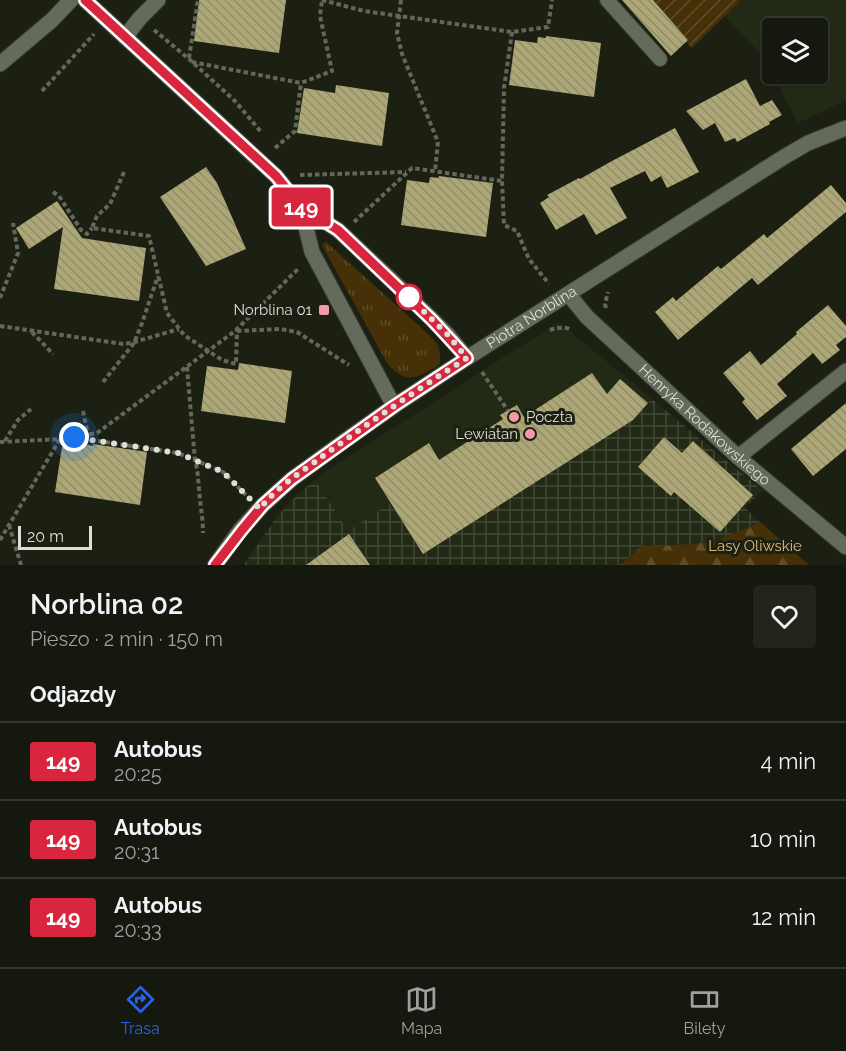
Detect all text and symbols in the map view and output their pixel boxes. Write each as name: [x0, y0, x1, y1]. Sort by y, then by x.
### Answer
map controls: [762, 18, 828, 84]
button: layers: [762, 18, 828, 84]
line badge: 149: [266, 188, 336, 226]
text: 149: [284, 195, 318, 220]
street label: Piotra Norblina: [483, 282, 580, 352]
unlabelled marker: [396, 284, 422, 310]
place label: Norblina 01: [233, 301, 313, 319]
marker: Norblina 01: [317, 303, 331, 317]
street label: Henryka Rodakowskiego: [635, 361, 774, 489]
place label: Poczta: [526, 408, 573, 426]
marker: Poczta: [507, 410, 521, 424]
your location: [59, 422, 89, 452]
place label: Lewiatan: [455, 425, 518, 443]
marker: Lewiatan: [523, 427, 537, 441]
scale bar: [18, 523, 92, 550]
text: 20 m: [27, 527, 64, 546]
park label: Lasy Oliwskie: [708, 537, 802, 555]
button: heart: [753, 585, 816, 648]
text: Norblina 02: [30, 588, 183, 621]
text: Pieszo · 2 min · 150 m: [30, 627, 223, 651]
text: Odjazdy: [30, 681, 116, 707]
text: Autobus: [114, 736, 202, 762]
text: 4 min: [761, 748, 816, 774]
text: 149: [46, 749, 80, 774]
text: 20:25: [114, 762, 162, 786]
text: Autobus: [114, 814, 202, 840]
text: 10 min: [750, 826, 816, 852]
text: 149: [46, 827, 80, 852]
text: 20:31: [114, 840, 160, 864]
text: Autobus: [114, 892, 202, 918]
text: 12 min: [752, 904, 816, 930]
text: 149: [46, 905, 80, 930]
text: 20:33: [114, 918, 162, 942]
tab: Trasa: [121, 983, 160, 1038]
tab: Mapa: [401, 983, 442, 1038]
tab: Bilety: [683, 983, 725, 1038]

